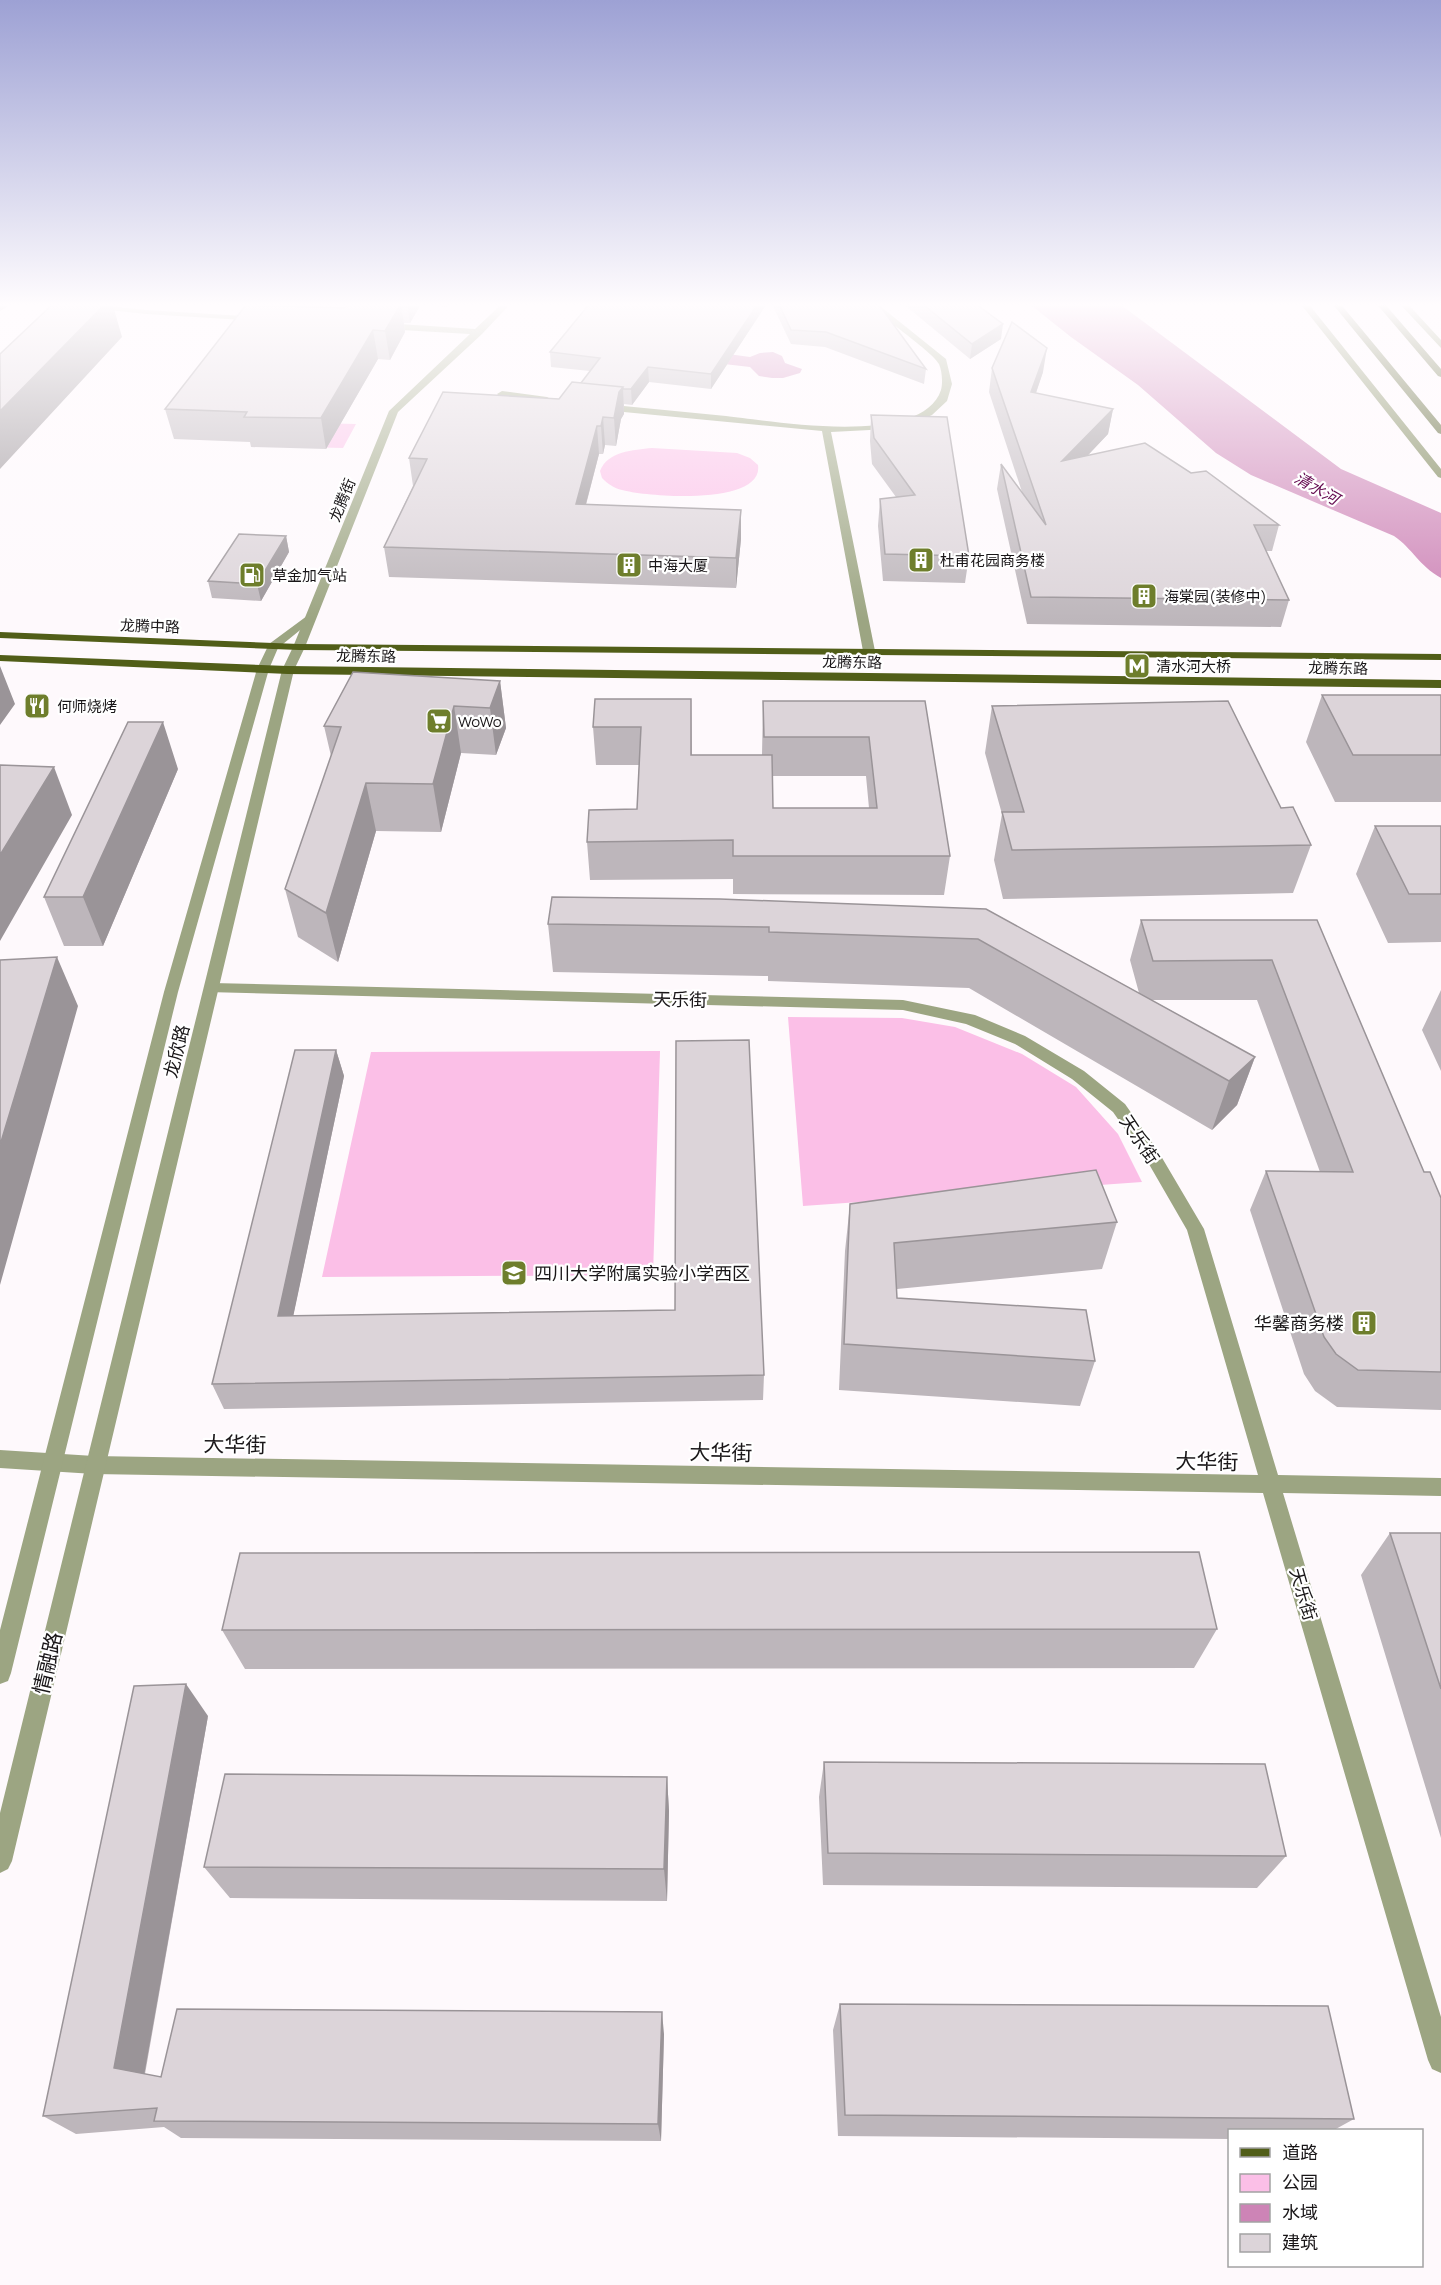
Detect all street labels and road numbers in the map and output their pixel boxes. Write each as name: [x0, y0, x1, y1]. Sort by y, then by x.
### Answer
street label: 龙腾街: [324, 475, 360, 525]
street label: 龙腾中路: [120, 614, 180, 638]
street label: 龙腾东路: [336, 645, 396, 667]
street label: 龙腾东路: [822, 651, 882, 673]
street label: 龙腾东路: [1308, 657, 1368, 679]
street label: 天乐街: [653, 987, 707, 1011]
street label: 龙欣路: [158, 1022, 194, 1080]
street label: 天乐街: [1115, 1110, 1165, 1168]
street label: 大华街: [203, 1429, 267, 1459]
street label: 大华街: [689, 1437, 753, 1467]
street label: 大华街: [1175, 1446, 1239, 1476]
street label: 天乐街: [1285, 1565, 1323, 1623]
street label: 情融路: [26, 1629, 68, 1697]

